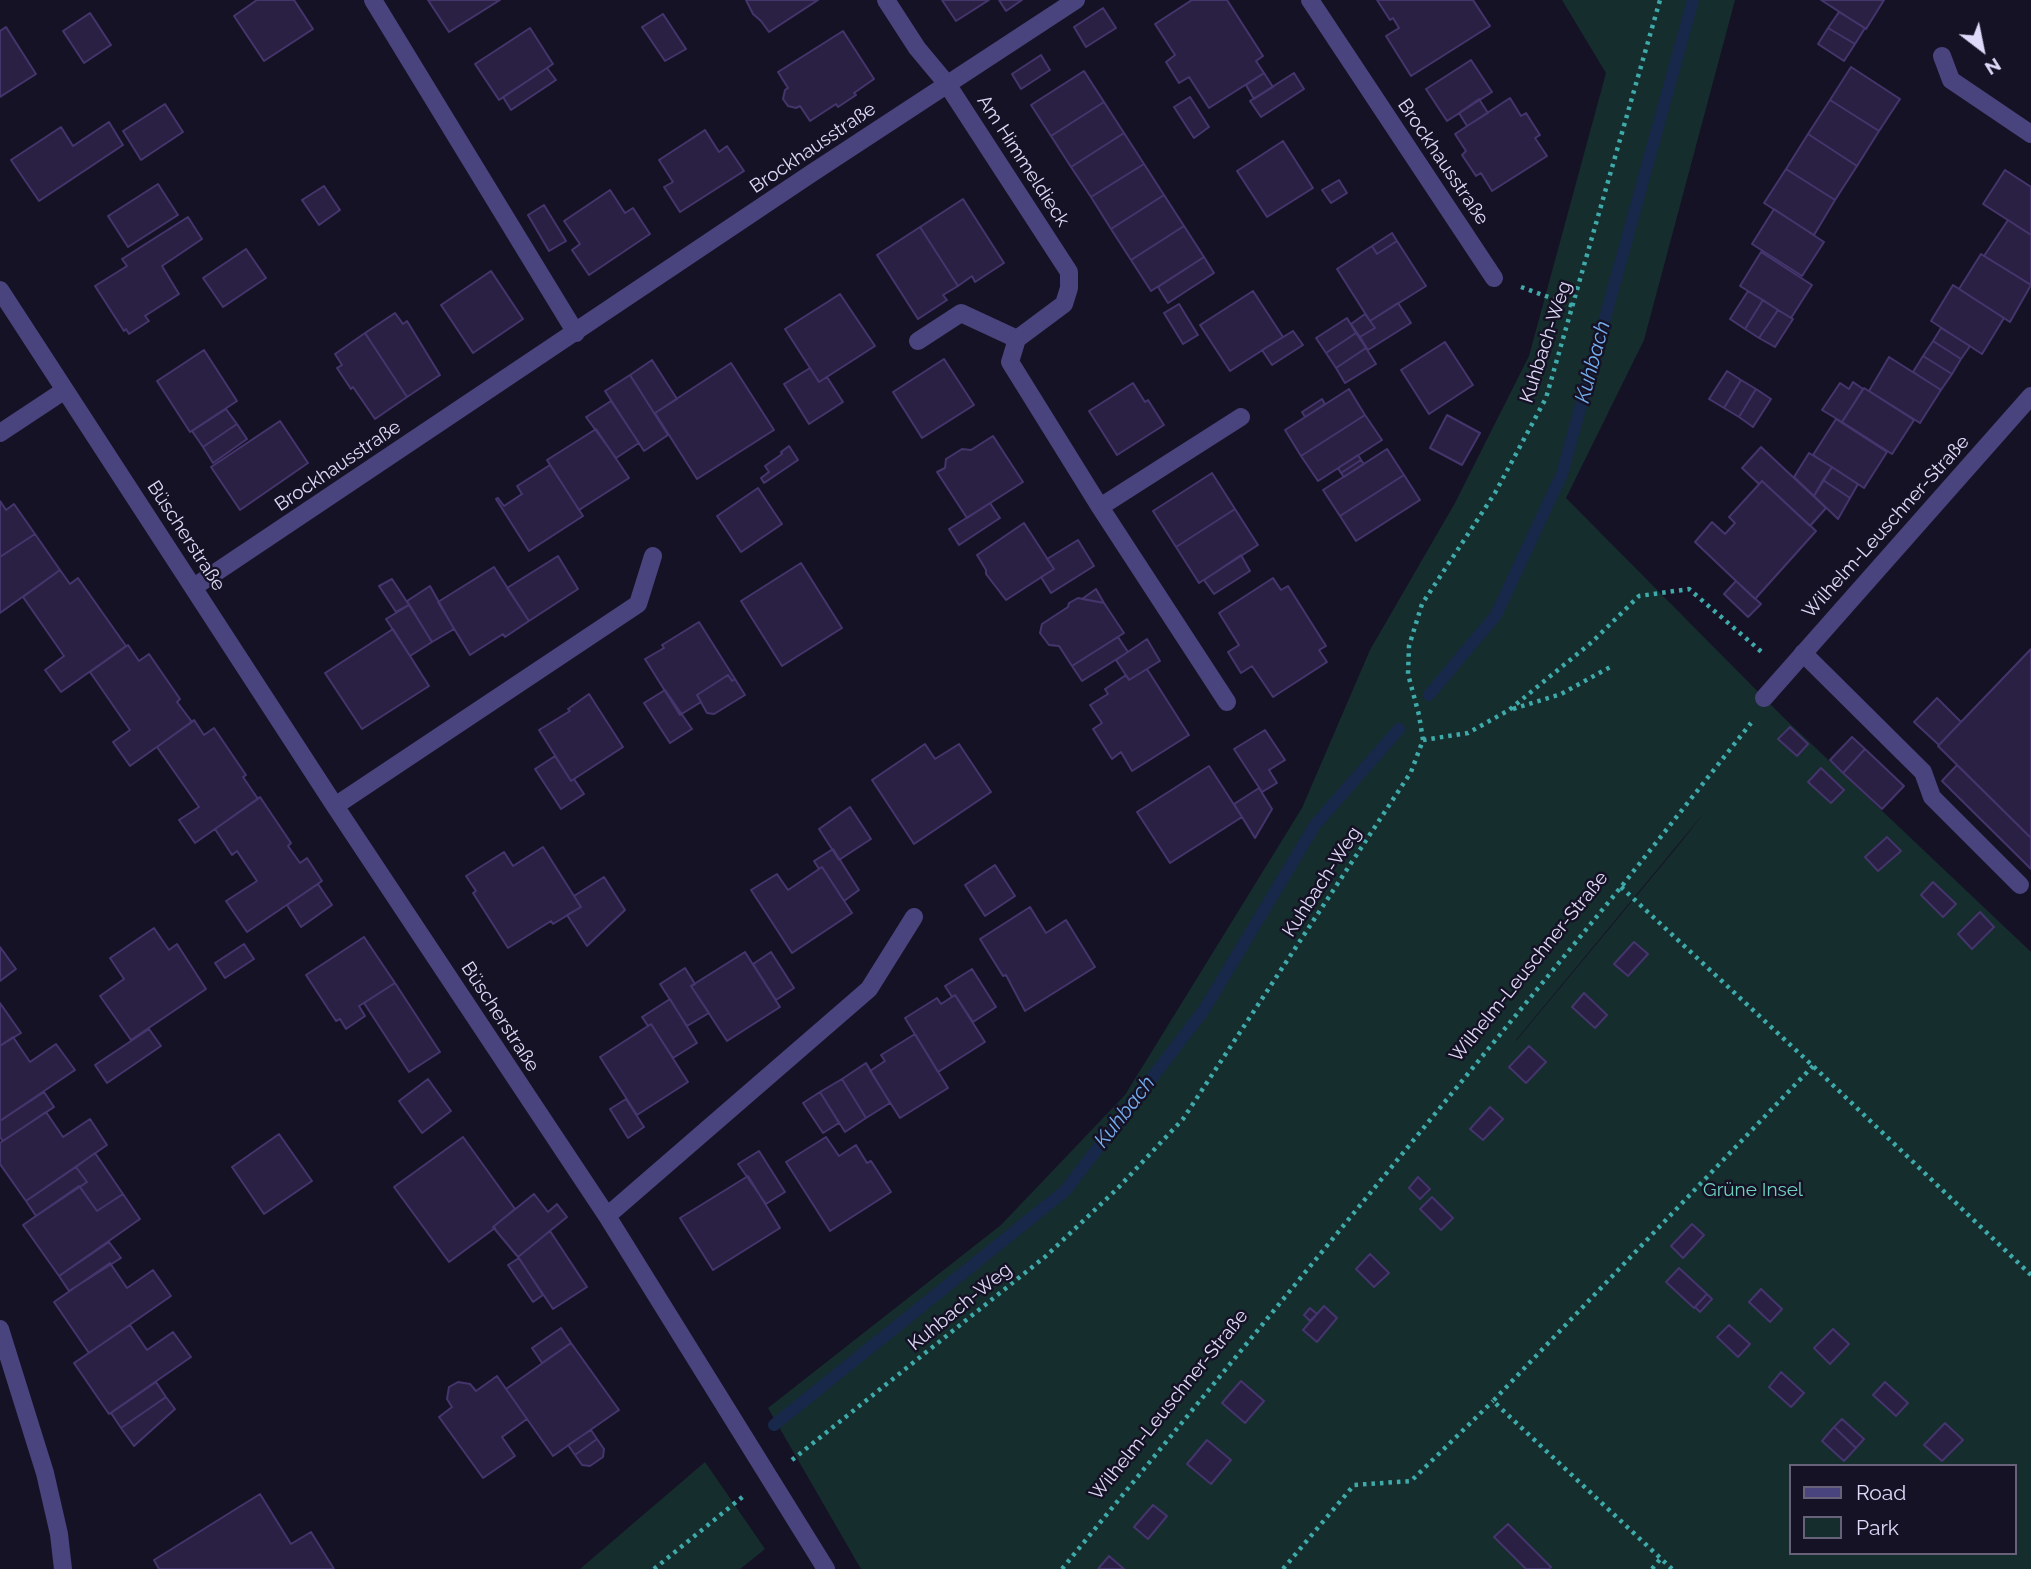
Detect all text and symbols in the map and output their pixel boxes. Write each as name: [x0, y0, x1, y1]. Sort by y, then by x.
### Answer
north arrow: [1947, 14, 2017, 84]
text: N: [1981, 54, 2005, 80]
street label: Am Himmeldieck: [972, 91, 1074, 231]
street label: Brockhausstraße: [1392, 95, 1494, 229]
street label: Brockhausstraße: [746, 97, 880, 199]
street label: Kuhbach-Weg: [1516, 278, 1576, 406]
water label: Kuhbach: [1570, 318, 1616, 406]
street label: Brockhausstraße: [271, 415, 405, 517]
street label: Wilhelm-Leuschner-Straße: [1798, 431, 1974, 623]
street label: Büscherstraße: [142, 477, 230, 595]
street label: Kuhbach-Weg: [1278, 823, 1366, 941]
street label: Wilhelm-Leuschner-Straße: [1445, 867, 1613, 1067]
street label: Büscherstraße: [456, 958, 544, 1076]
water label: Kuhbach: [1089, 1071, 1161, 1153]
park label: Grüne Insel: [1703, 1179, 1803, 1201]
street label: Kuhbach-Weg: [904, 1258, 1016, 1356]
street label: Wilhelm-Leuschner-Straße: [1085, 1305, 1253, 1505]
legend: [1790, 1464, 2017, 1555]
text: Road: [1856, 1480, 1906, 1505]
text: Park: [1856, 1515, 1899, 1540]

